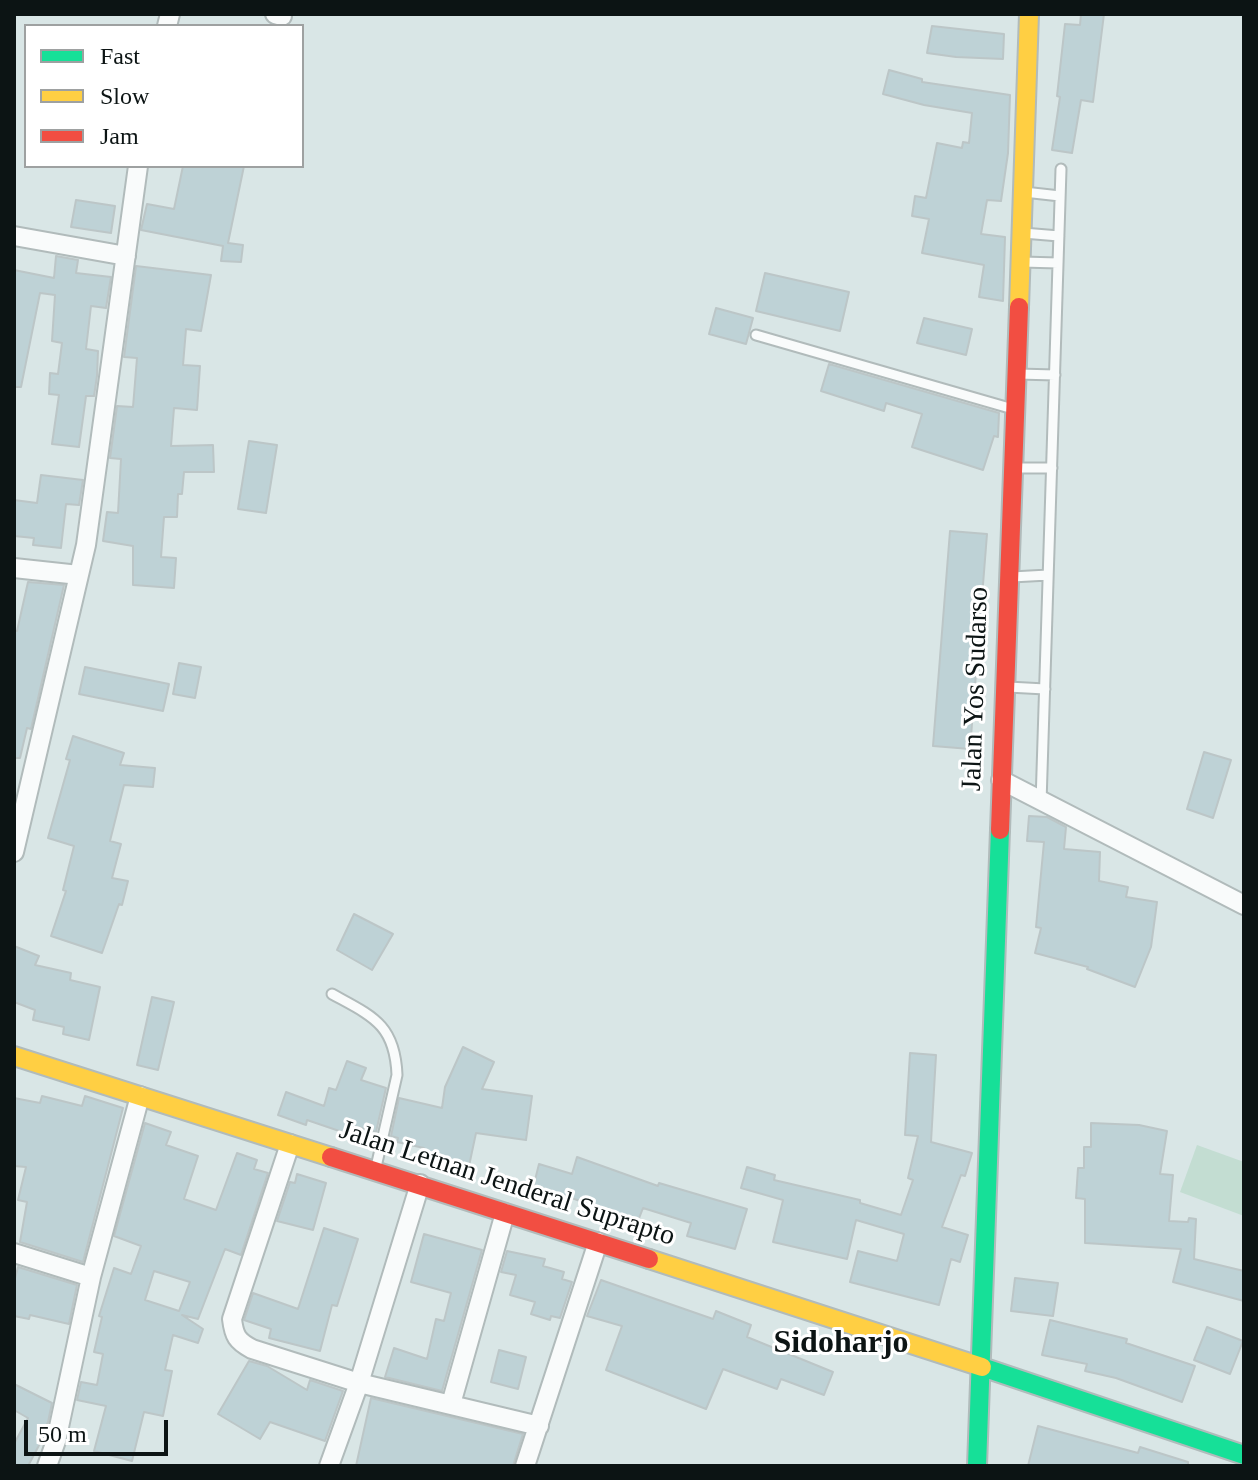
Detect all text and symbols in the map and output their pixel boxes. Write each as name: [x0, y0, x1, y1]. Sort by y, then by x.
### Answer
legend: [24, 24, 304, 168]
text: Fast: [100, 43, 140, 69]
text: Slow: [100, 83, 149, 109]
text: Jam: [100, 123, 139, 149]
street label: Jalan Yos Sudarso: [956, 586, 996, 792]
street label: Jalan Letnan Jenderal Suprapto: [335, 1114, 679, 1254]
district label: Sidoharjo: [773, 1325, 909, 1363]
scale bar: [28, 1404, 172, 1454]
text: 50 m: [38, 1421, 87, 1447]

